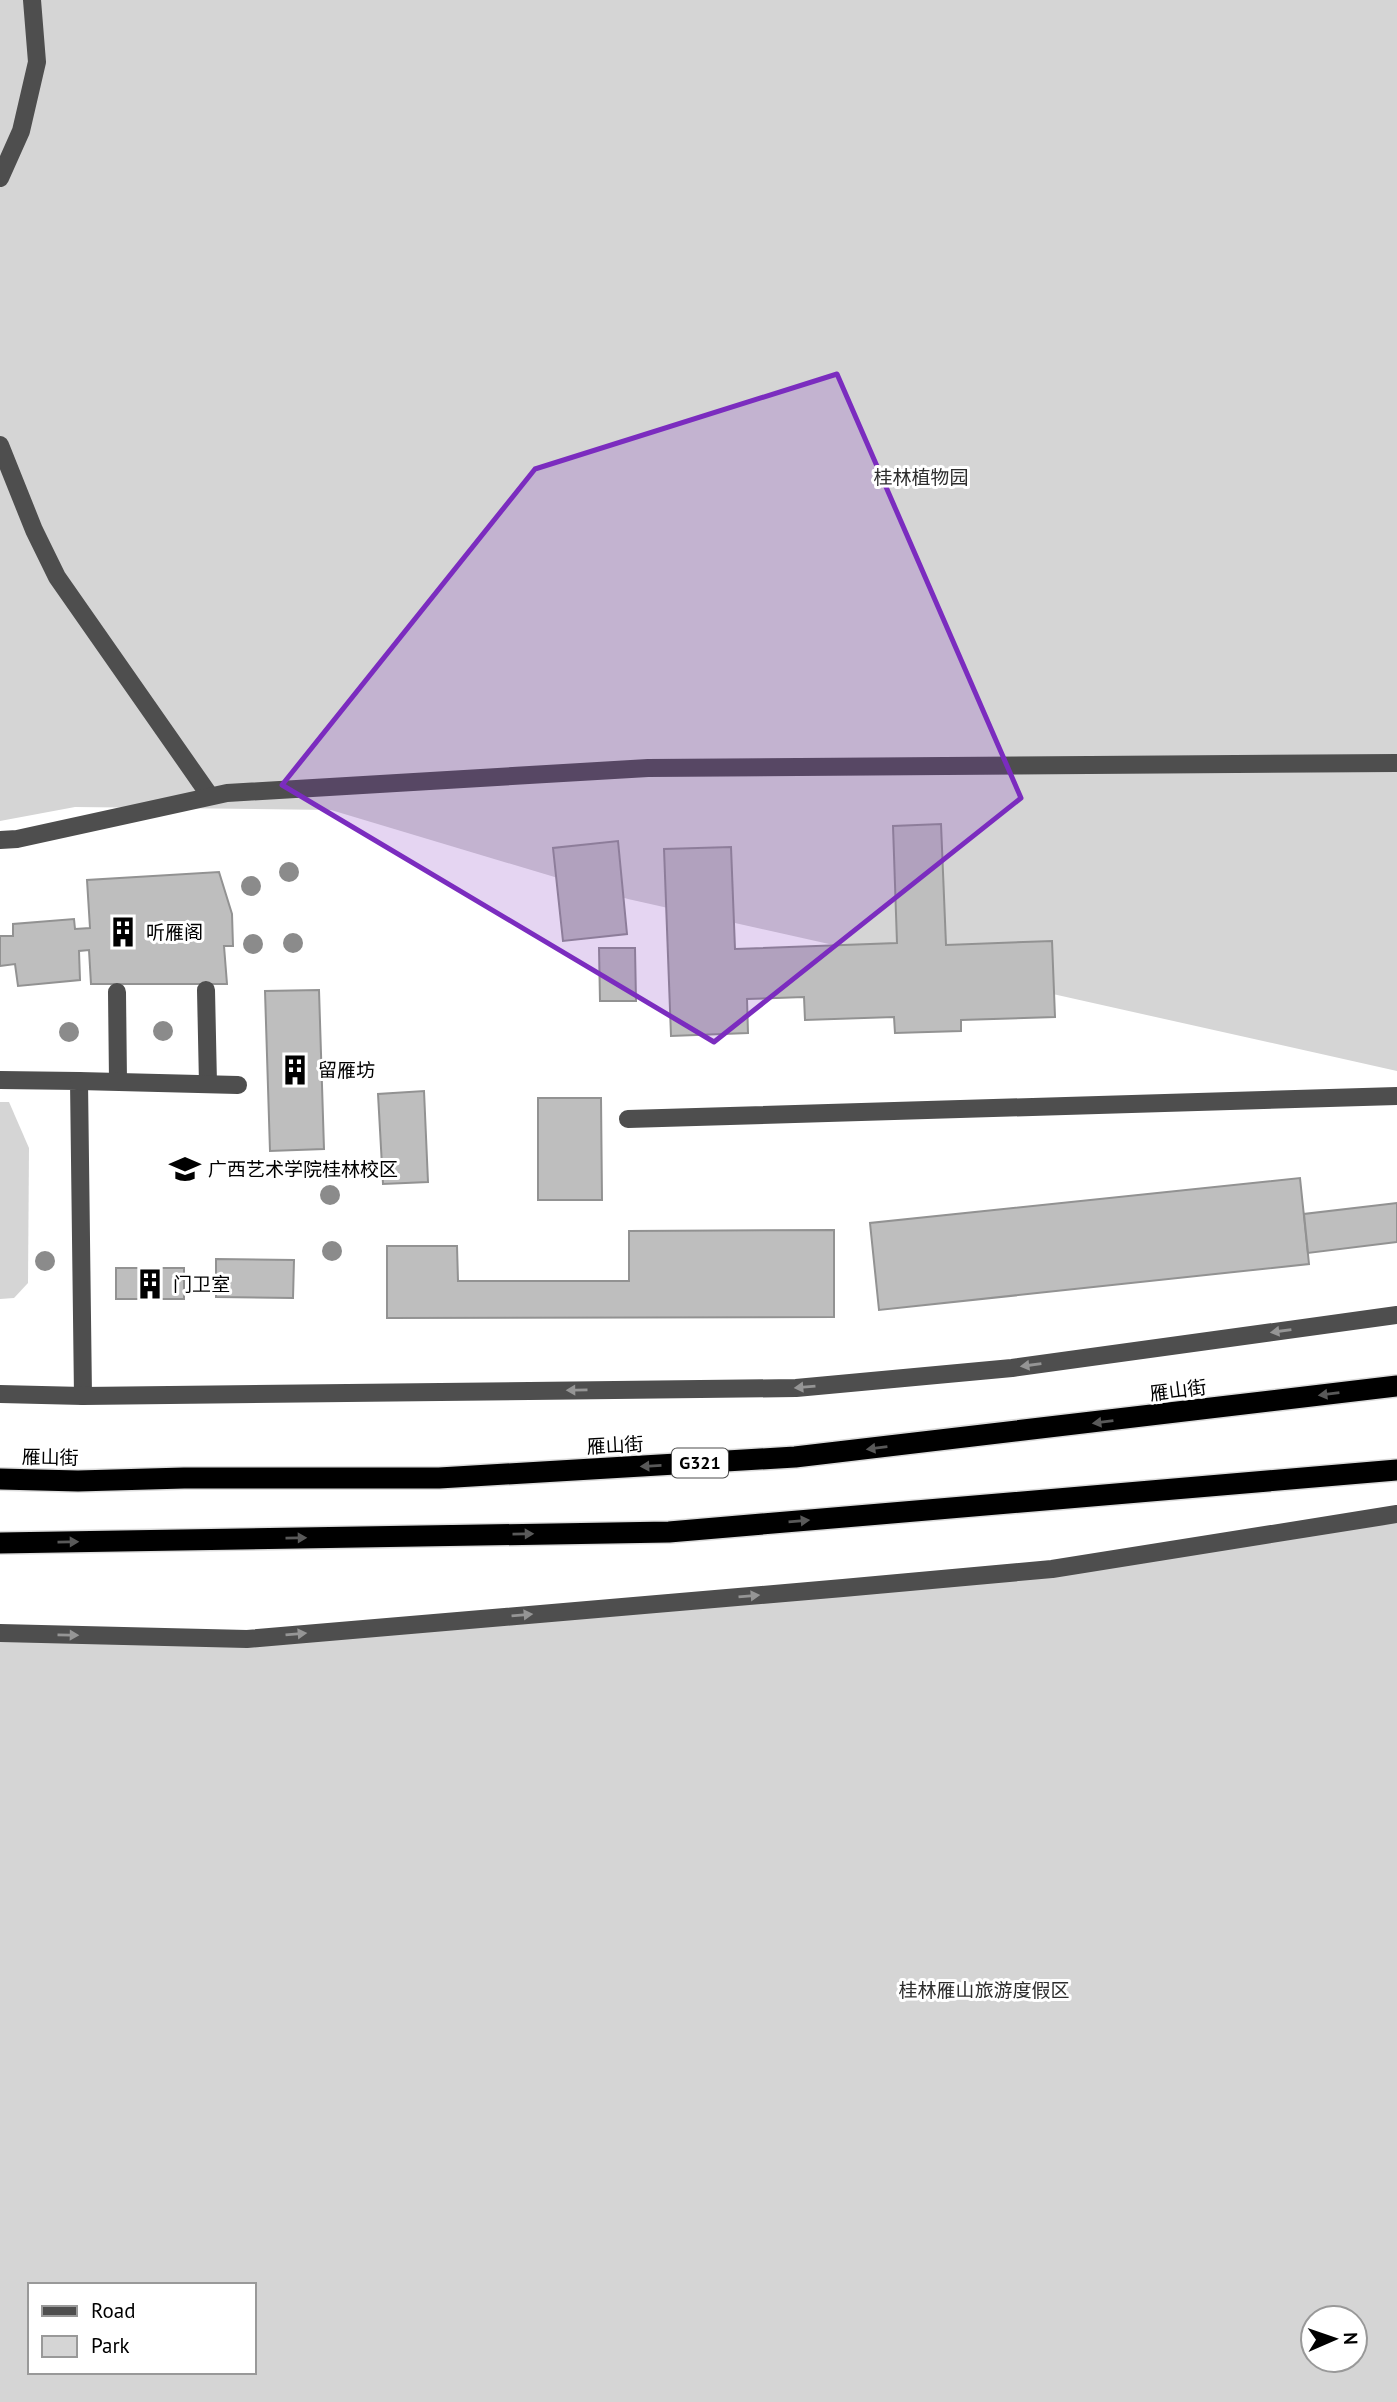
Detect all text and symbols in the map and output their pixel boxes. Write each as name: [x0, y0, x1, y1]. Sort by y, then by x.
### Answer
park label: 桂林植物园: [873, 465, 969, 489]
building icon: 听雁阁: [106, 915, 140, 949]
place label: 听雁阁: [146, 920, 203, 944]
building icon: 留雁坊: [278, 1053, 312, 1087]
place label: 留雁坊: [318, 1058, 375, 1082]
school or university icon: 广西艺术学院桂林校区: [168, 1152, 202, 1186]
place label: 广西艺术学院桂林校区: [208, 1157, 398, 1181]
building icon: 门卫室: [133, 1267, 167, 1301]
place label: 门卫室: [173, 1272, 230, 1296]
one-way arrow: [1270, 1326, 1292, 1337]
one-way arrow: [1020, 1360, 1042, 1371]
street label: 雁山街: [1148, 1375, 1208, 1405]
one-way arrow: [794, 1382, 816, 1393]
one-way arrow: [566, 1385, 588, 1396]
one-way arrow: [1318, 1389, 1340, 1400]
one-way arrow: [1092, 1416, 1114, 1427]
street label: 雁山街: [586, 1432, 644, 1458]
one-way arrow: [866, 1442, 888, 1453]
street label: 雁山街: [21, 1445, 79, 1469]
road number: G321: [672, 1448, 728, 1478]
one-way arrow: [639, 1461, 661, 1472]
one-way arrow: [788, 1515, 810, 1526]
one-way arrow: [512, 1528, 534, 1540]
one-way arrow: [285, 1532, 307, 1544]
one-way arrow: [57, 1536, 79, 1548]
one-way arrow: [738, 1590, 760, 1601]
one-way arrow: [511, 1609, 533, 1620]
one-way arrow: [285, 1628, 307, 1639]
one-way arrow: [57, 1629, 79, 1640]
park label: 桂林雁山旅游度假区: [898, 1978, 1070, 2002]
legend: [28, 2283, 256, 2374]
text: Road: [91, 2297, 135, 2324]
north arrow: [1299, 2304, 1369, 2374]
text: Park: [91, 2332, 130, 2359]
text: N: [1339, 2332, 1363, 2345]

